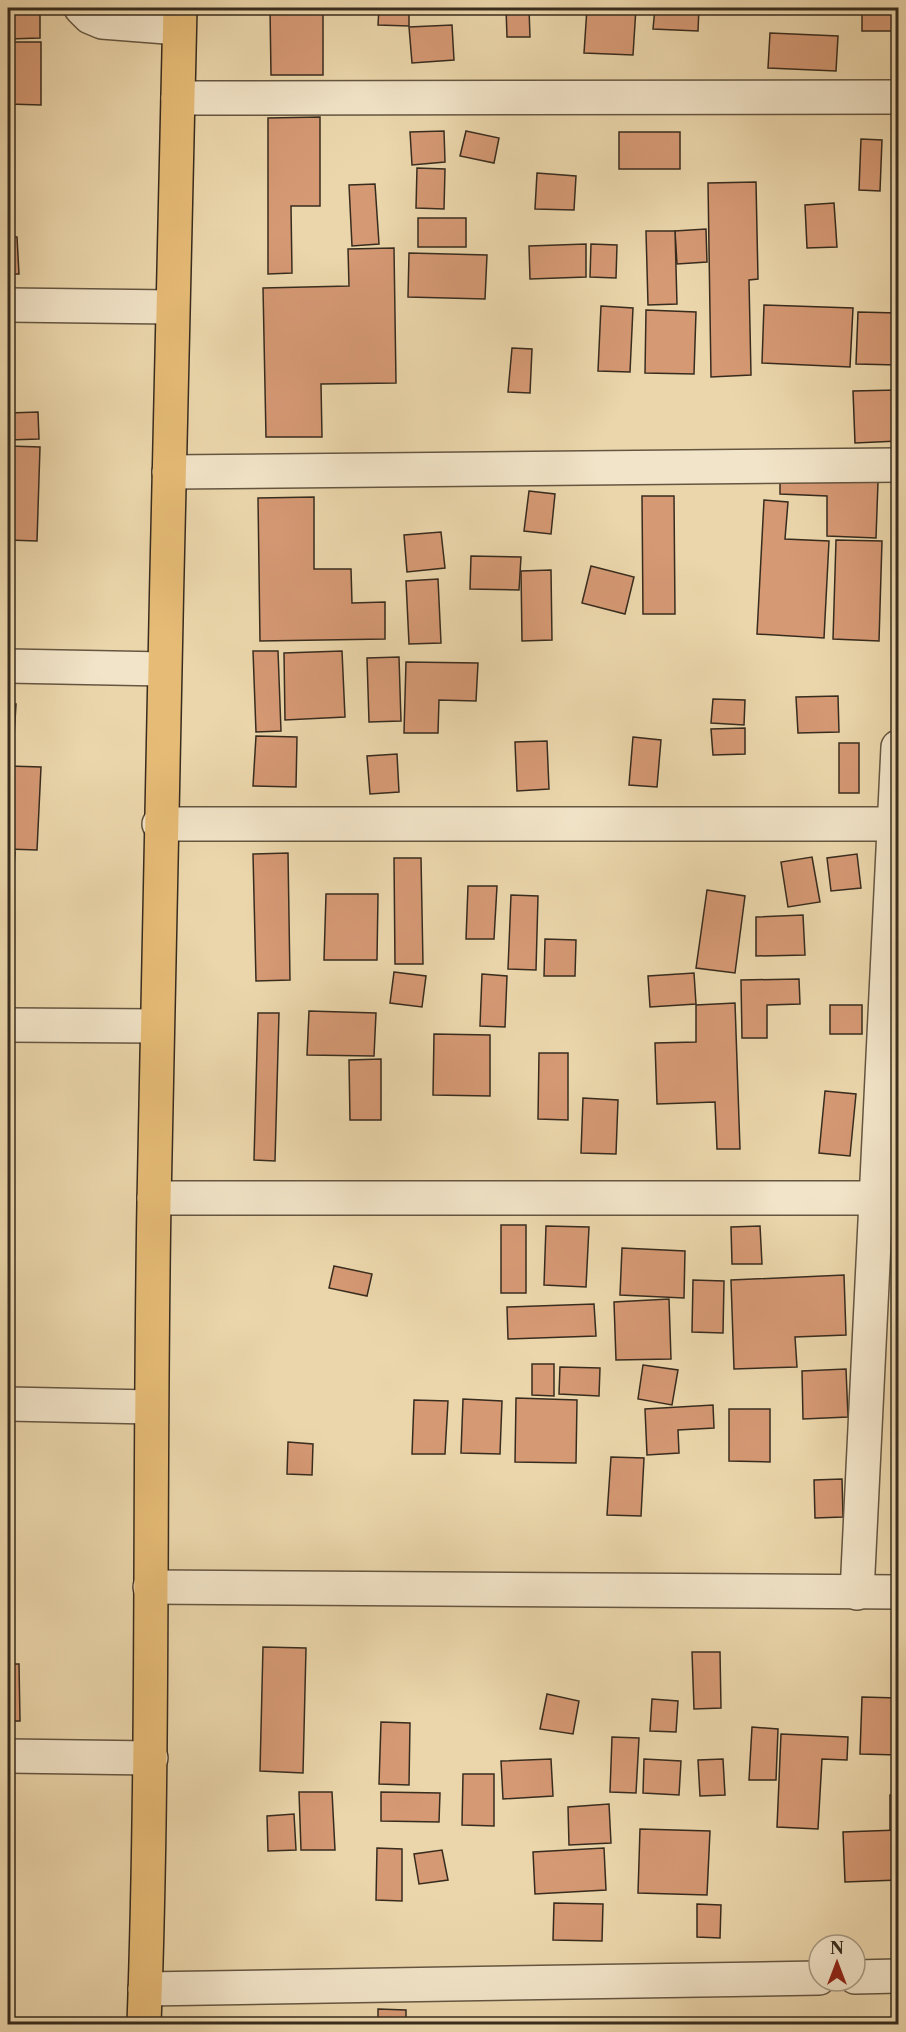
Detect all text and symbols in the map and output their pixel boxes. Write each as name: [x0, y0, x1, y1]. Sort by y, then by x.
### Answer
north arrow: [807, 1933, 867, 1993]
text: N: [830, 1938, 844, 1958]

